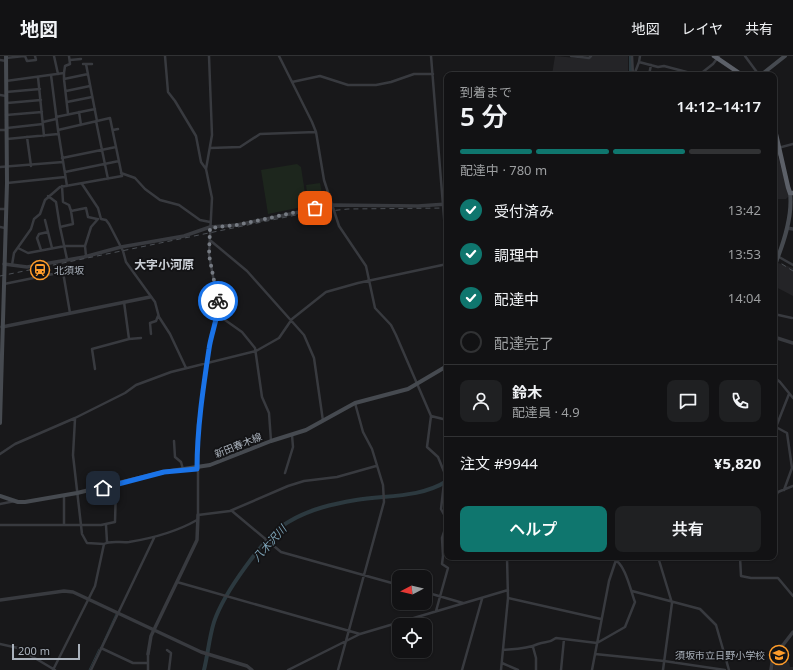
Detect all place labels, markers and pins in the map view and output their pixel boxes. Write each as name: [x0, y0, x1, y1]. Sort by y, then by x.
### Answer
pin: [298, 191, 332, 225]
station icon: 北須坂: [29, 259, 51, 281]
place label: 北須坂: [54, 263, 84, 277]
pin: [86, 471, 120, 505]
school or university icon: 須坂市立日野小学校: [768, 644, 790, 666]
place label: 須坂市立日野小学校: [675, 648, 765, 662]

